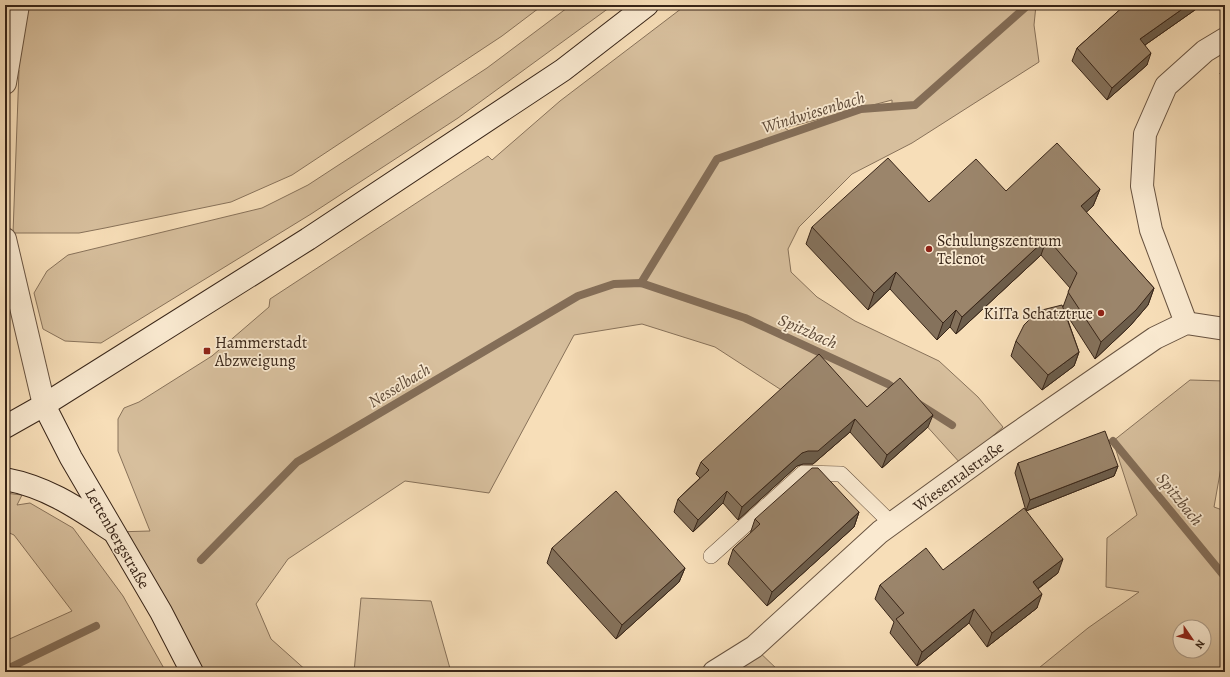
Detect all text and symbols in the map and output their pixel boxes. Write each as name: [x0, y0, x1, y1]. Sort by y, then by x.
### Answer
water label: Windwiesenbach: [759, 86, 868, 139]
place label: Schulungszentrum Telenot: [937, 230, 1062, 270]
marker: Schulungszentrum Telenot: [924, 244, 934, 254]
place label: KiITa Schatztrue: [984, 303, 1093, 325]
water label: Spitzbach: [775, 308, 841, 355]
marker: KiITa Schatztrue: [1096, 308, 1106, 318]
place label: Hammerstadt Abzweigung: [214, 332, 307, 372]
marker: Hammerstadt Abzweigung: [202, 346, 212, 356]
water label: Nesselbach: [364, 358, 435, 413]
street label: Wiesentalstraße: [908, 437, 1008, 518]
water label: Spitzbach: [1151, 468, 1208, 531]
street label: Lettenbergstraße: [79, 484, 155, 593]
north arrow: [1172, 619, 1212, 659]
text: N: [1191, 637, 1208, 652]

